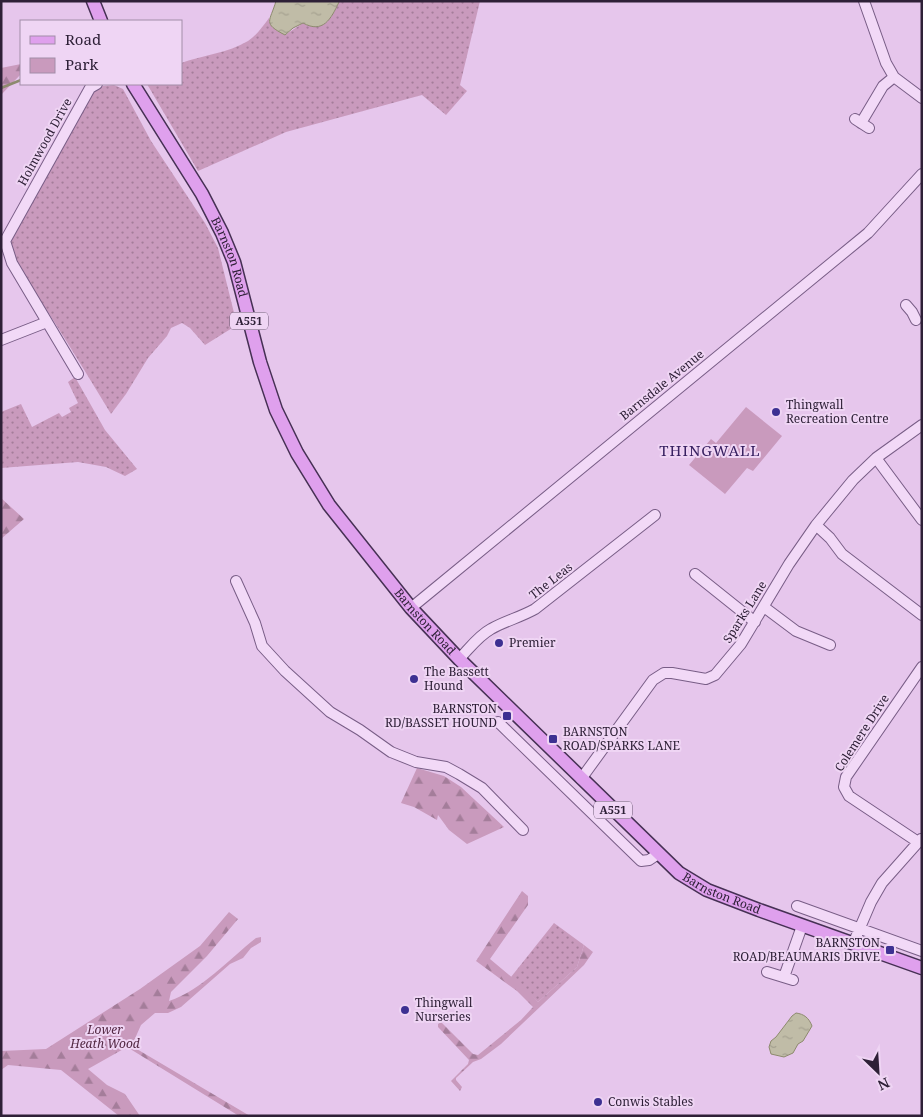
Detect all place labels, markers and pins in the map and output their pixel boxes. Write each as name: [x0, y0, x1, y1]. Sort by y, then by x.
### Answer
place label: Thingwall Recreation Centre: [786, 396, 889, 427]
marker: Thingwall Recreation Centre: [770, 406, 782, 418]
place label: Premier: [509, 634, 556, 651]
marker: Premier: [493, 637, 505, 649]
place label: The Bassett Hound: [424, 663, 489, 694]
marker: The Bassett Hound: [408, 673, 420, 685]
place label: BARNSTON RD/BASSET HOUND: [385, 700, 497, 731]
marker: BARNSTON RD/BASSET HOUND: [501, 710, 513, 722]
place label: BARNSTON ROAD/SPARKS LANE: [563, 723, 680, 754]
marker: BARNSTON ROAD/SPARKS LANE: [547, 733, 559, 745]
place label: BARNSTON ROAD/BEAUMARIS DRIVE: [733, 934, 880, 965]
marker: BARNSTON ROAD/BEAUMARIS DRIVE: [884, 944, 896, 956]
place label: Thingwall Nurseries: [415, 994, 473, 1025]
marker: Thingwall Nurseries: [399, 1004, 411, 1016]
place label: Conwis Stables: [608, 1093, 693, 1110]
marker: Conwis Stables: [592, 1096, 604, 1108]

